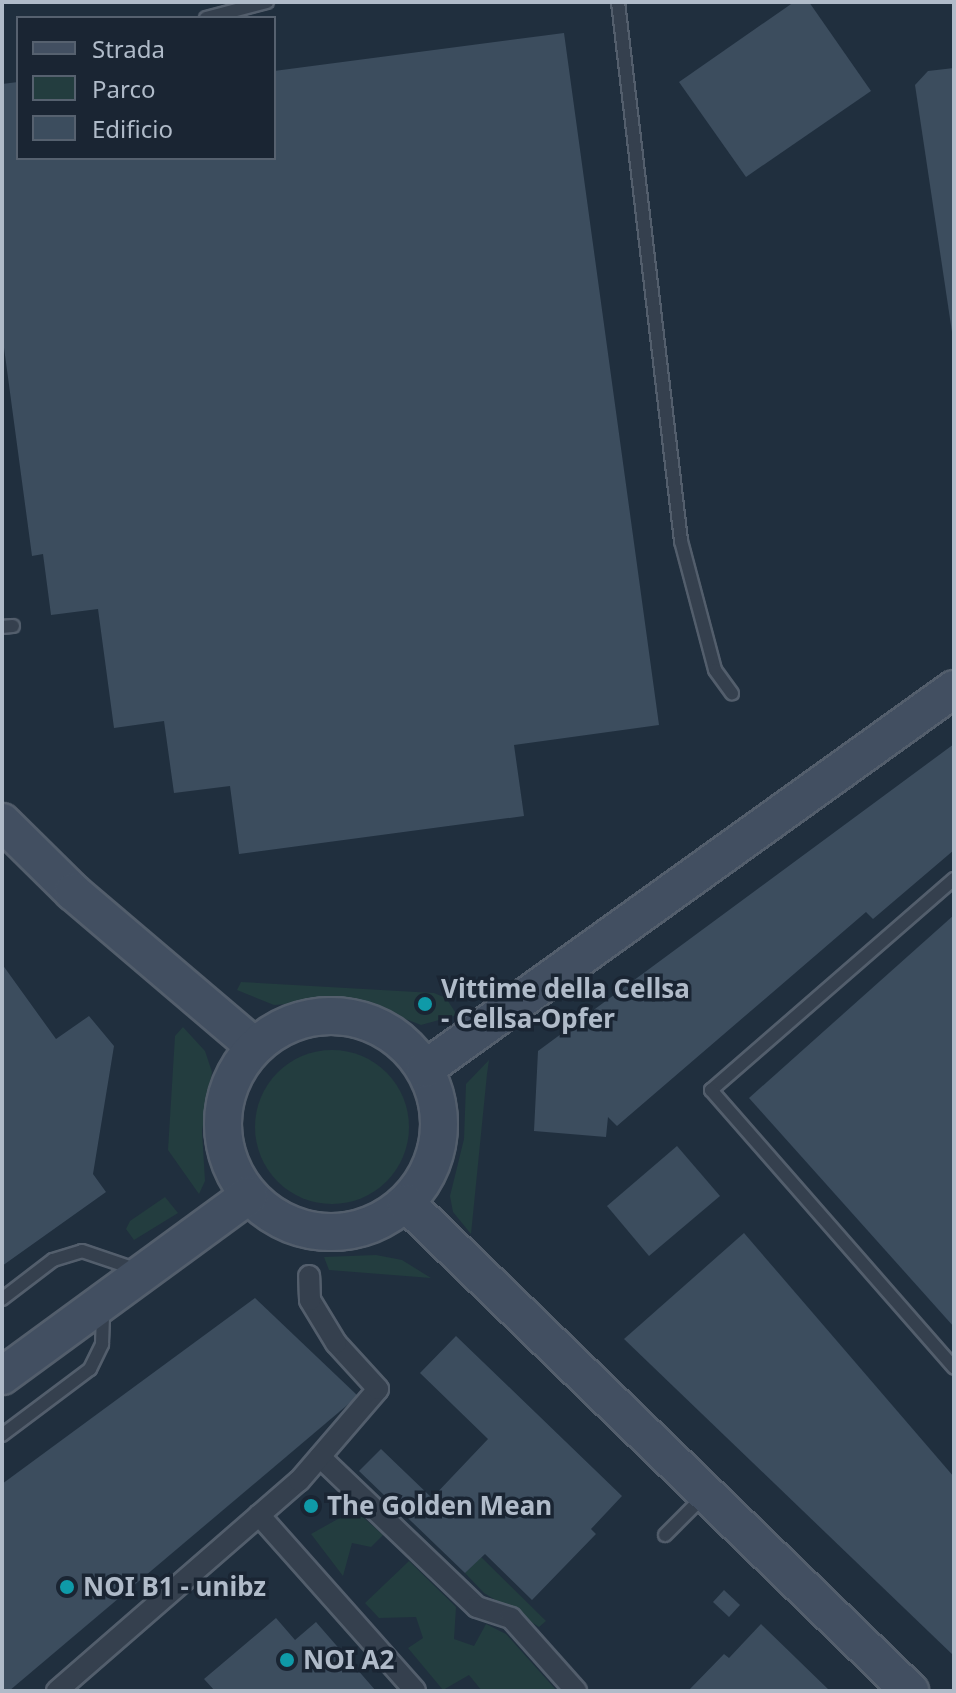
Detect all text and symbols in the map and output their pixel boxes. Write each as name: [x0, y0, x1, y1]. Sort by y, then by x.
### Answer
legend: [16, 16, 276, 160]
text: Strada: [92, 32, 165, 65]
text: Parco: [92, 72, 155, 105]
text: Edificio: [92, 112, 173, 145]
place label: Vittime della Cellsa - Cellsa-Opfer: [441, 973, 690, 1034]
marker: Vittime della Cellsa - Cellsa-Opfer: [416, 995, 434, 1013]
place label: The Golden Mean: [327, 1490, 552, 1522]
marker: The Golden Mean: [302, 1497, 320, 1515]
place label: NOI B1 - unibz: [83, 1571, 266, 1603]
marker: NOI B1 - unibz: [58, 1578, 76, 1596]
place label: NOI A2: [303, 1644, 394, 1676]
marker: NOI A2: [278, 1651, 296, 1669]

